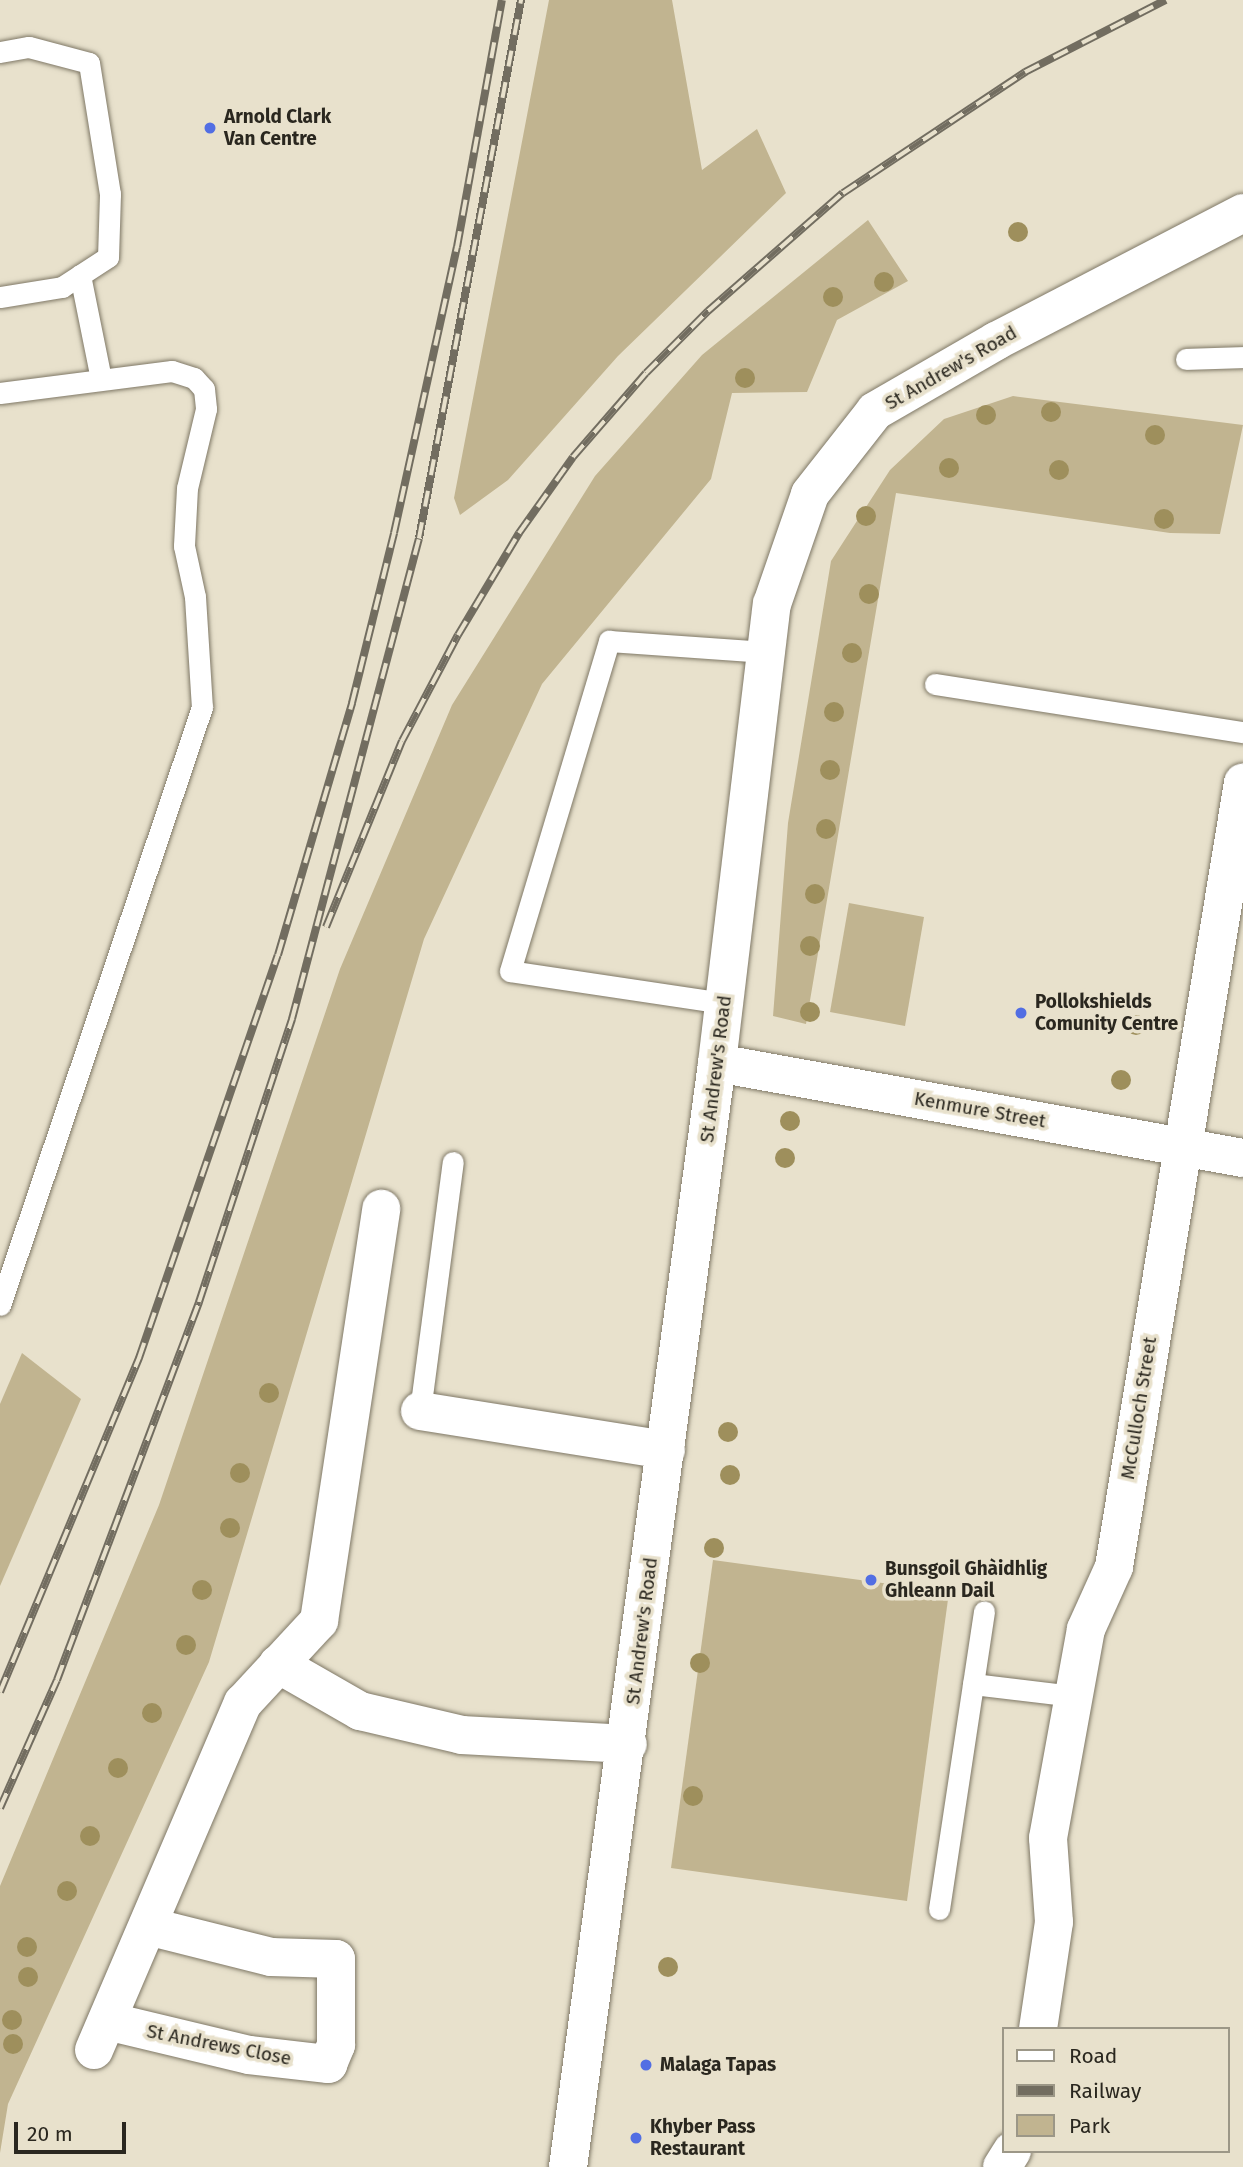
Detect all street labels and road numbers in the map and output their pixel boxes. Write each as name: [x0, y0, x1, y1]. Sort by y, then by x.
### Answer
street label: St Andrew's Road: [881, 321, 1021, 415]
street label: St Andrew's Road: [696, 994, 736, 1144]
street label: Kenmure Street: [912, 1087, 1048, 1133]
street label: McCulloch Street: [1116, 1335, 1162, 1481]
street label: St Andrew's Road: [622, 1556, 662, 1706]
street label: St Andrews Close: [145, 2020, 293, 2070]

